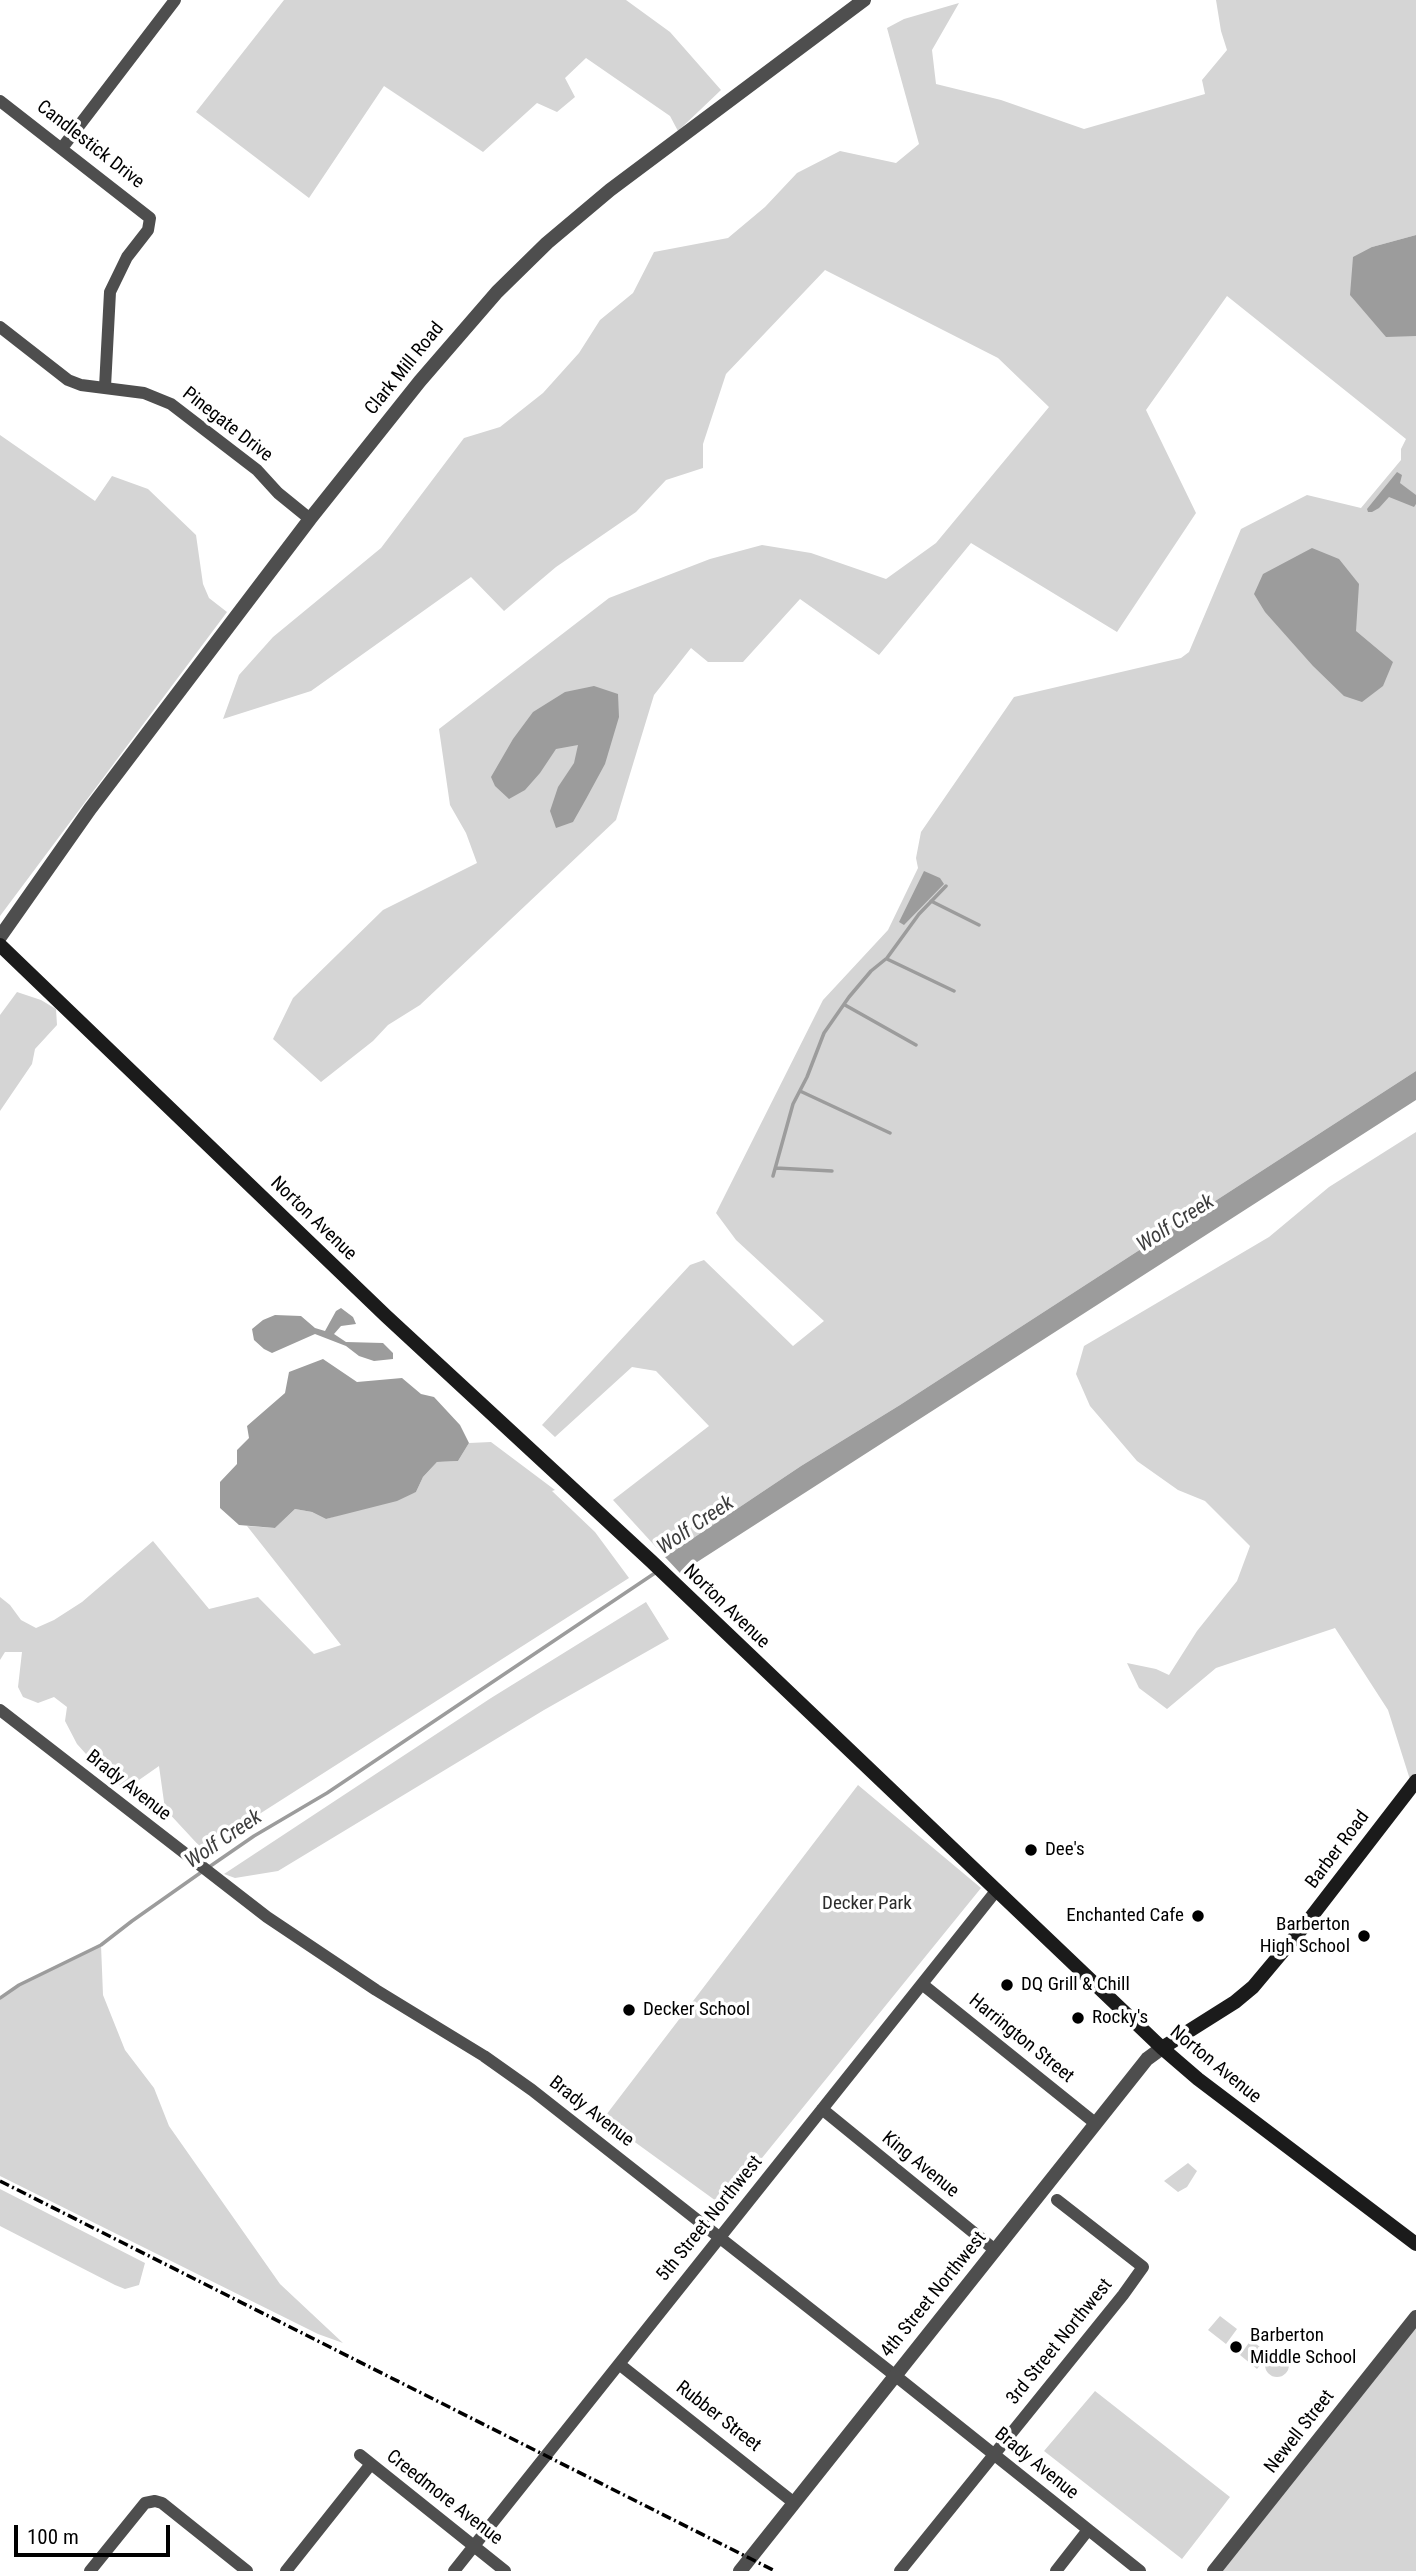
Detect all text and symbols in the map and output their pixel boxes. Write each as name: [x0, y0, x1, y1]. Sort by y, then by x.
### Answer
street label: Candlestick Drive: [32, 96, 148, 194]
street label: Clark Mill Road: [361, 318, 449, 420]
street label: Pinegate Drive: [177, 383, 277, 467]
street label: Norton Avenue: [265, 1172, 361, 1266]
water label: Wolf Creek: [1133, 1190, 1219, 1258]
water label: Wolf Creek: [653, 1491, 739, 1561]
street label: Norton Avenue: [678, 1560, 774, 1654]
street label: Brady Avenue: [81, 1746, 175, 1826]
water label: Wolf Creek: [181, 1805, 267, 1875]
street label: Barber Road: [1301, 1806, 1375, 1894]
place label: Dee's: [1045, 1839, 1085, 1861]
marker: Dee's: [1023, 1842, 1039, 1858]
park label: Decker Park: [822, 1893, 912, 1915]
place label: Enchanted Cafe: [1066, 1905, 1184, 1927]
marker: Enchanted Cafe: [1190, 1908, 1206, 1924]
place label: Barberton High School: [1260, 1914, 1350, 1958]
marker: Barberton High School: [1356, 1928, 1372, 1944]
place label: DQ Grill & Chill: [1021, 1974, 1130, 1996]
marker: DQ Grill & Chill: [999, 1977, 1015, 1993]
street label: Harrington Street: [964, 1990, 1078, 2088]
place label: Decker School: [643, 1999, 750, 2021]
marker: Decker School: [621, 2002, 637, 2018]
place label: Rocky's: [1092, 2007, 1148, 2029]
marker: Rocky's: [1070, 2010, 1086, 2026]
street label: Norton Avenue: [1165, 2021, 1265, 2109]
street label: Brady Avenue: [544, 2072, 638, 2152]
street label: King Avenue: [877, 2127, 963, 2203]
street label: 5th Street Northwest: [652, 2151, 768, 2287]
street label: 4th Street Northwest: [876, 2227, 992, 2363]
street label: 3rd Street Northwest: [1002, 2274, 1118, 2410]
place label: Barberton Middle School: [1250, 2325, 1356, 2369]
marker: Barberton Middle School: [1228, 2339, 1244, 2355]
street label: Rubber Street: [671, 2377, 765, 2457]
street label: Newell Street: [1260, 2386, 1340, 2478]
street label: Brady Avenue: [989, 2423, 1083, 2505]
street label: Creedmore Avenue: [381, 2446, 507, 2550]
scale bar: [18, 2512, 173, 2556]
text: 100 m: [27, 2525, 79, 2549]

